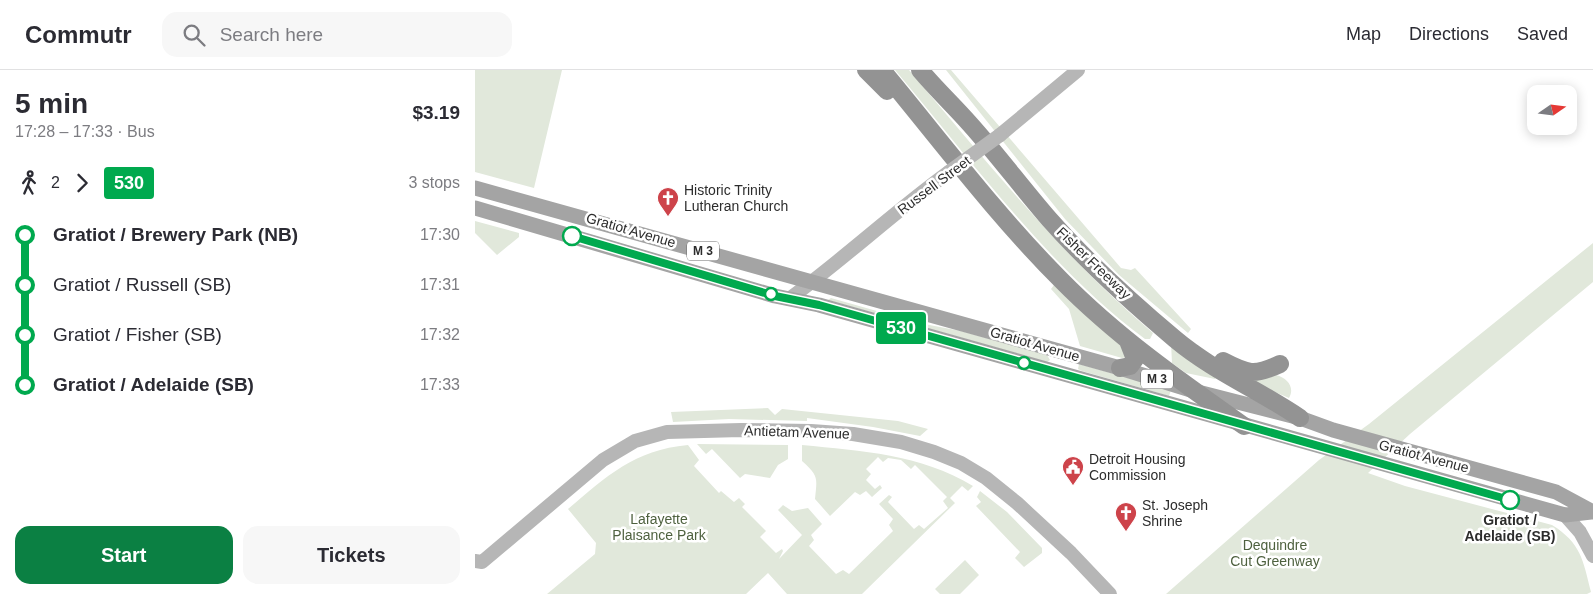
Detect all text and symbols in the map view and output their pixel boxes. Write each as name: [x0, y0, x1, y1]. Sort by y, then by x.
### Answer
search box: [162, 12, 512, 57]
text: Commutr: [25, 21, 132, 48]
icon: search: [180, 21, 208, 49]
text: Search here: [220, 24, 323, 45]
text: Map: [1346, 24, 1381, 44]
text: Directions: [1409, 24, 1489, 44]
text: Saved: [1517, 24, 1568, 44]
north arrow: [1527, 85, 1577, 135]
map controls: [1527, 85, 1577, 135]
text: 5 min: [15, 88, 88, 119]
text: $3.19: [412, 102, 460, 123]
text: 17:28 – 17:33 · Bus: [15, 123, 155, 140]
street label: Russell Street: [894, 152, 974, 218]
icon: walk: [15, 169, 43, 197]
icon: forward: [68, 169, 96, 197]
text: 530: [114, 173, 144, 193]
text: 2: [51, 174, 60, 191]
text: 3 stops: [408, 174, 460, 191]
place label: Historic Trinity Lutheran Church: [684, 182, 788, 214]
church icon: Historic Trinity Lutheran Church: [656, 186, 680, 217]
street label: Gratiot Avenue: [584, 210, 678, 250]
text: Gratiot / Brewery Park (NB): [53, 224, 298, 245]
street label: Fisher Freeway: [1054, 224, 1134, 302]
text: 17:30: [420, 226, 460, 243]
unlabelled marker: [562, 226, 582, 246]
road number: M 3: [687, 242, 719, 260]
text: Gratiot / Russell (SB): [53, 274, 231, 295]
text: 17:31: [420, 276, 460, 293]
unlabelled marker: [764, 287, 778, 301]
line badge: 530: [872, 312, 930, 344]
text: 530: [886, 318, 916, 338]
text: Gratiot / Fisher (SB): [53, 324, 222, 345]
street label: Gratiot Avenue: [988, 324, 1082, 364]
text: 17:32: [420, 326, 460, 343]
unlabelled marker: [1017, 356, 1031, 370]
road number: M 3: [1141, 370, 1173, 388]
text: Gratiot / Adelaide (SB): [53, 374, 254, 395]
text: 17:33: [420, 376, 460, 393]
street label: Antietam Avenue: [744, 422, 850, 442]
street label: Gratiot Avenue: [1377, 436, 1471, 476]
place label: Detroit Housing Commission: [1089, 451, 1186, 483]
public building icon: Detroit Housing Commission: [1061, 455, 1085, 486]
marker: Gratiot / Adelaide (SB): [1500, 490, 1520, 510]
place label: St. Joseph Shrine: [1142, 497, 1208, 529]
church icon: St. Joseph Shrine: [1114, 501, 1138, 532]
park label: Lafayette Plaisance Park: [612, 511, 707, 543]
place label: Gratiot / Adelaide (SB): [1464, 512, 1556, 544]
button: Start: [15, 526, 233, 584]
button: Tickets: [243, 526, 460, 584]
park label: Dequindre Cut Greenway: [1230, 537, 1320, 569]

